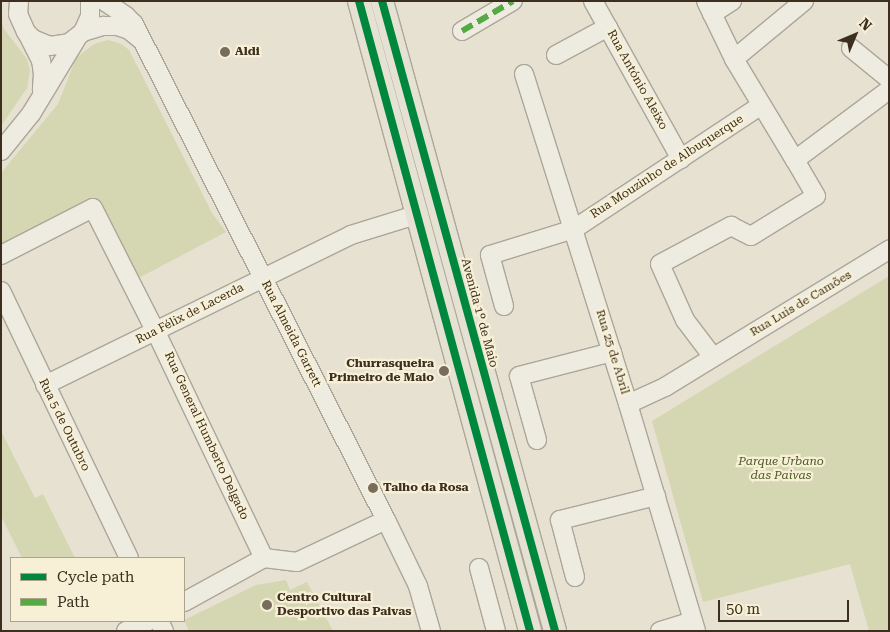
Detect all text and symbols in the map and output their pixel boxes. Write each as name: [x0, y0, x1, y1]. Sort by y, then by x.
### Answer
north arrow: [830, 10, 880, 60]
text: N: [856, 15, 875, 34]
street label: Rua António Aleixo: [604, 28, 670, 132]
place label: Aldi: [235, 45, 260, 59]
marker: Aldi: [219, 46, 231, 58]
street label: Rua Mouzinho de Albuquerque: [588, 112, 746, 222]
street label: Avenida 1º de Maio: [458, 257, 500, 369]
street label: Rua Luis de Camões: [748, 268, 854, 340]
street label: Rua Almeida Garrett: [258, 278, 324, 390]
street label: Rua Félix de Lacerda: [134, 280, 246, 348]
street label: Rua 25 de Abril: [592, 308, 632, 396]
street label: Rua General Humberto Delgado: [161, 350, 251, 522]
place label: Churrasqueira Primeiro de Maio: [329, 357, 434, 385]
marker: Churrasqueira Primeiro de Maio: [438, 365, 450, 377]
street label: Rua 5 de Outubro: [35, 376, 93, 474]
park label: Parque Urbano das Paivas: [738, 455, 824, 483]
place label: Talho da Rosa: [383, 481, 469, 495]
marker: Talho da Rosa: [367, 482, 379, 494]
legend: [10, 557, 185, 622]
text: Cycle path: [57, 568, 134, 586]
scale bar: [720, 590, 851, 622]
place label: Centro Cultural Desportivo das Paivas: [277, 591, 411, 619]
text: Path: [57, 593, 90, 611]
marker: Centro Cultural Desportivo das Paivas: [261, 599, 273, 611]
text: 50 m: [726, 600, 760, 618]

